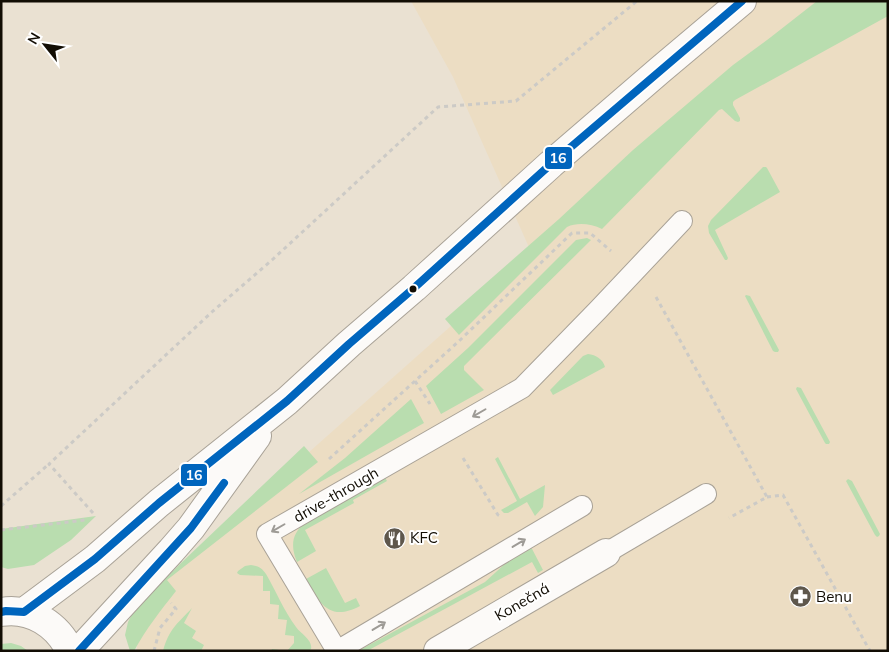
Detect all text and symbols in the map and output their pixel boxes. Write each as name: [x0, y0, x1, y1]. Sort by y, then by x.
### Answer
north arrow: [20, 20, 70, 70]
text: N: [23, 29, 44, 48]
line badge: 16: [544, 146, 573, 170]
text: 16: [550, 149, 566, 167]
unlabelled marker: [408, 284, 418, 294]
one-way arrow: [473, 408, 487, 418]
line badge: 16: [180, 463, 208, 487]
street label: drive-through: [290, 463, 382, 527]
text: 16: [186, 466, 202, 484]
one-way arrow: [271, 524, 285, 534]
restaurant icon: KFC: [382, 526, 406, 550]
place label: KFC: [410, 528, 438, 547]
one-way arrow: [511, 537, 525, 547]
street label: Konečná: [491, 578, 553, 625]
pharmacy icon: Benu: [788, 585, 812, 609]
place label: Benu: [816, 587, 852, 606]
one-way arrow: [372, 620, 386, 630]

